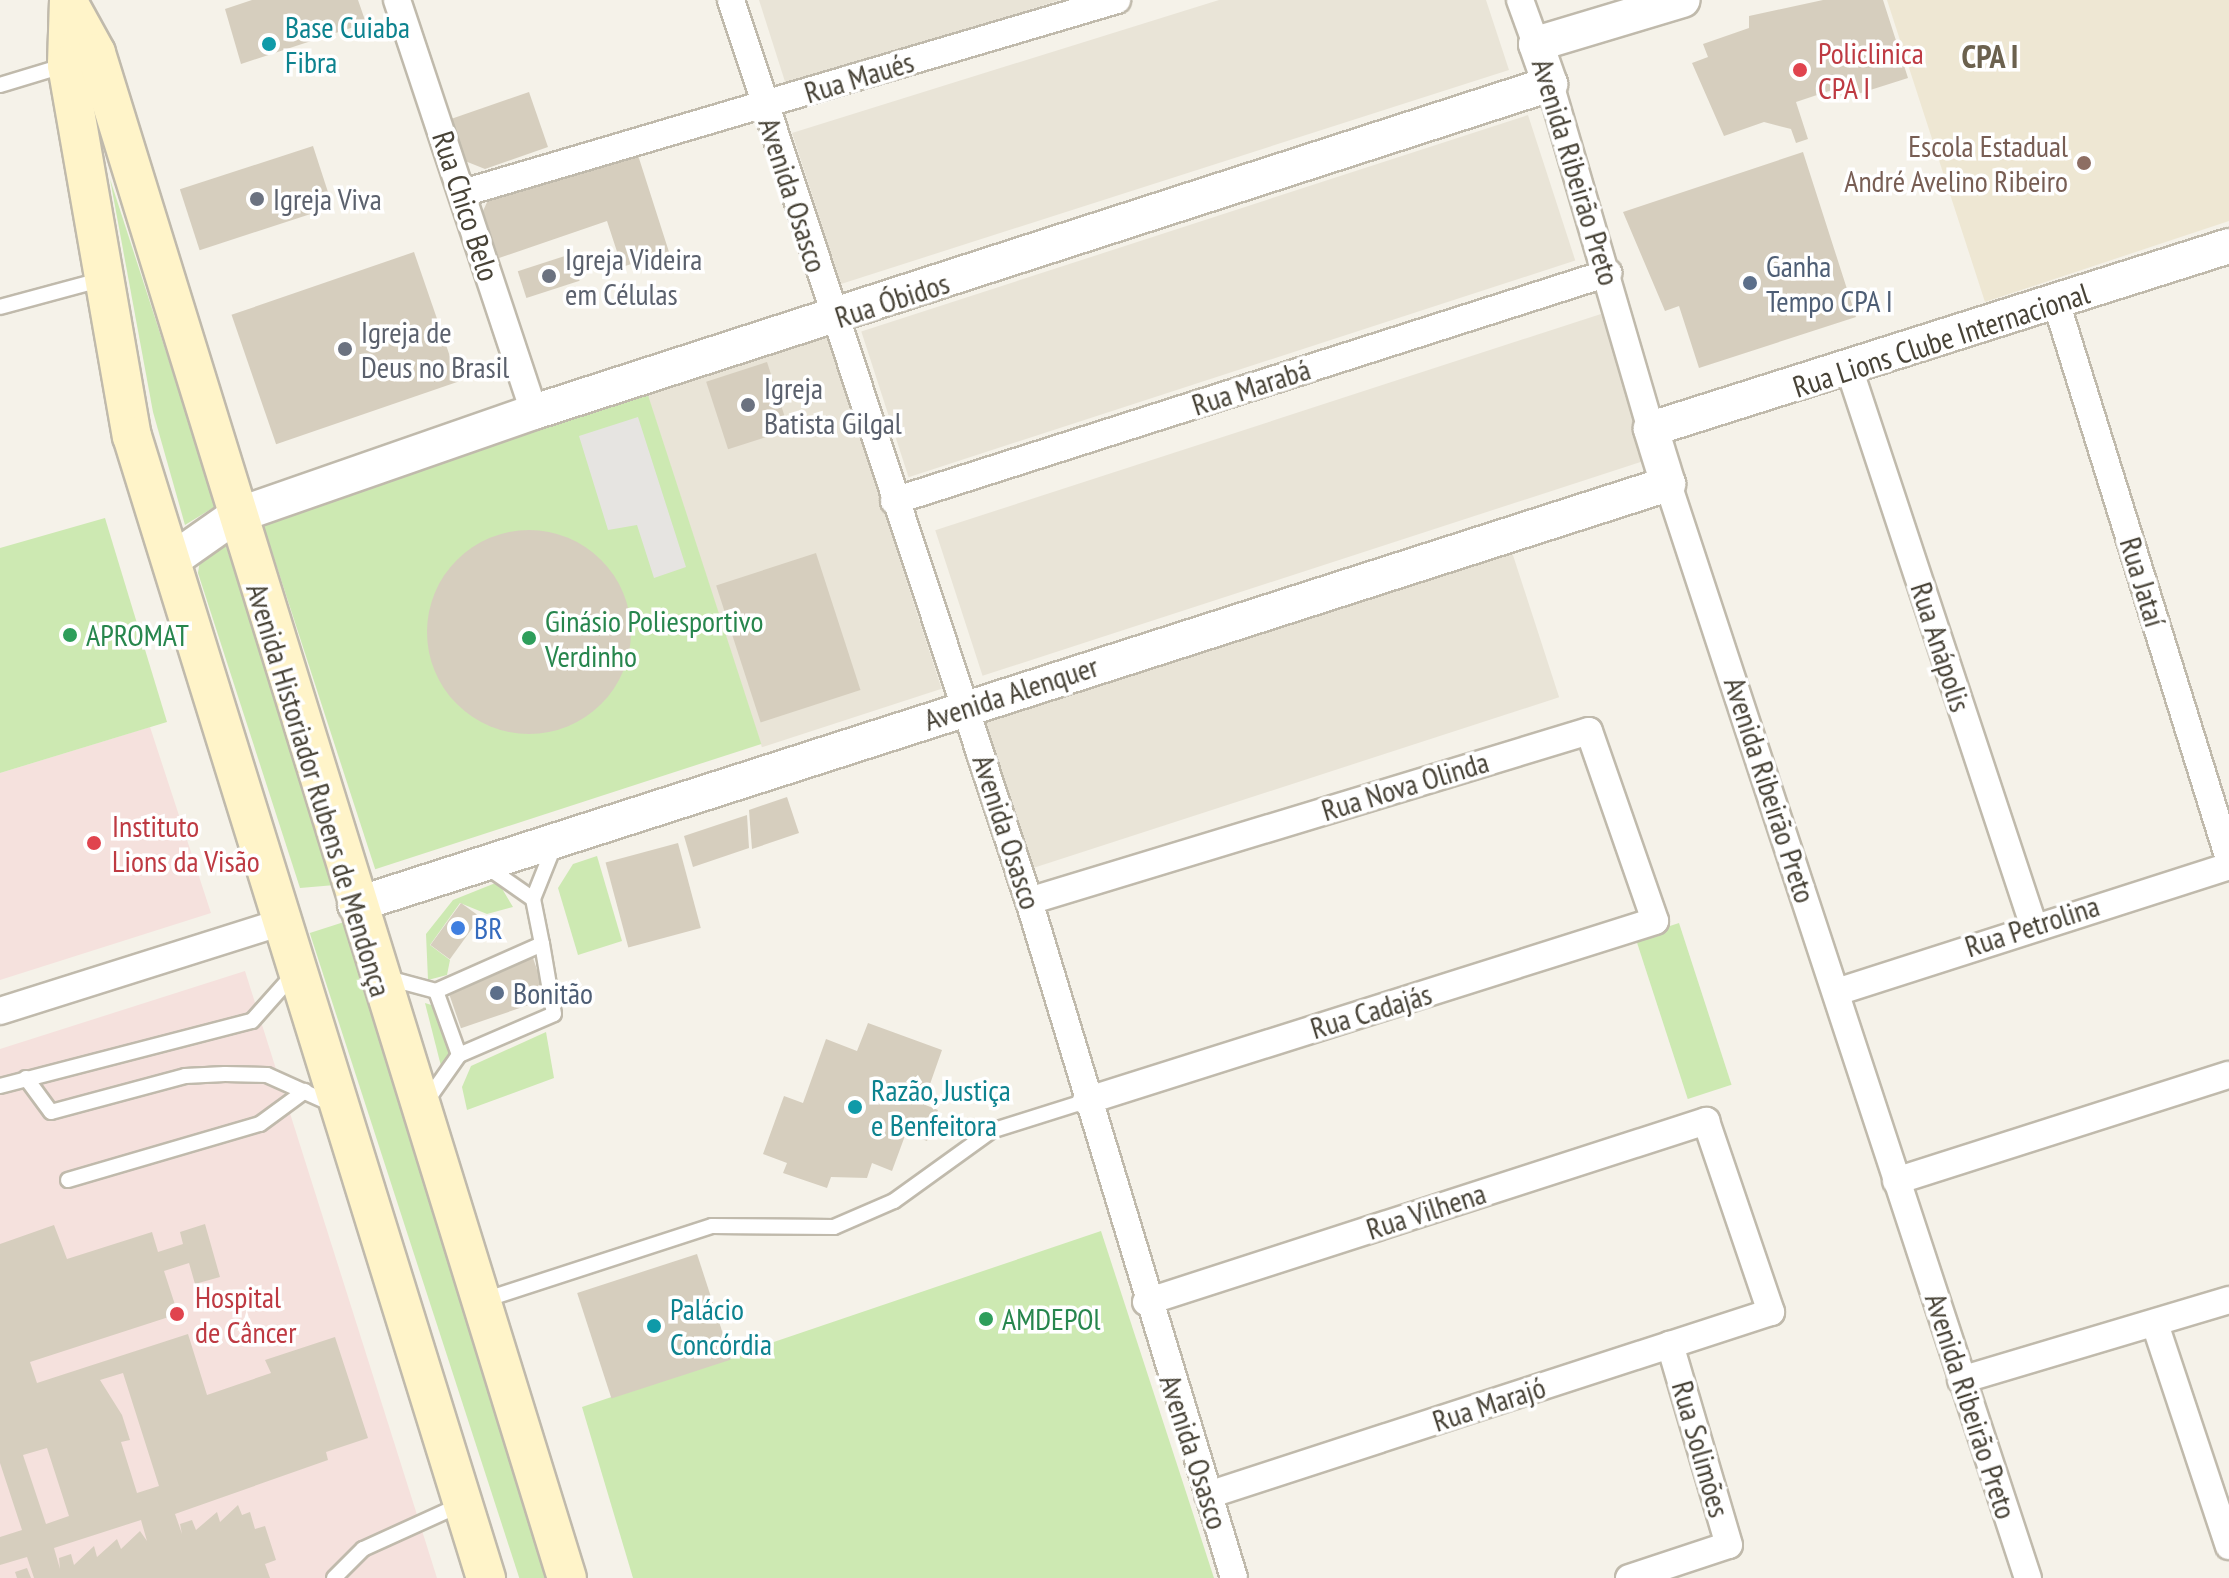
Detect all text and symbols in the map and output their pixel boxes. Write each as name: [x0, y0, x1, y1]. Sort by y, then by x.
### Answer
place label: Base Cuiaba Fibra: [285, 9, 410, 80]
marker: Base Cuiaba Fibra: [260, 35, 278, 53]
place label: Policlinica CPA I: [1818, 35, 1924, 106]
district label: CPA I: [1961, 37, 2019, 75]
street label: Rua Maués: [800, 43, 918, 111]
street label: Avenida Ribeirão Preto: [1524, 54, 1628, 290]
marker: Policlinica CPA I: [1789, 59, 1811, 81]
street label: Avenida Osasco: [751, 113, 835, 277]
street label: Rua Chico Belo: [425, 127, 507, 285]
place label: Escola Estadual André Avelino Ribeiro: [1843, 128, 2068, 198]
marker: Escola Estadual André Avelino Ribeiro: [2075, 154, 2093, 172]
place label: Igreja Viva: [273, 181, 382, 217]
marker: Igreja Viva: [248, 190, 266, 208]
place label: Igreja Videira em Células: [565, 241, 703, 312]
place label: Ganha Tempo CPA I: [1766, 248, 1894, 318]
street label: Rua Óbidos: [830, 265, 954, 335]
marker: Igreja Videira em Células: [540, 267, 558, 285]
marker: Ganha Tempo CPA I: [1741, 274, 1759, 292]
street label: Rua Lions Clube Internacional: [1788, 275, 2094, 405]
place label: Igreja de Deus no Brasil: [361, 314, 509, 384]
marker: Igreja de Deus no Brasil: [336, 340, 354, 358]
street label: Rua Marabá: [1187, 351, 1315, 423]
place label: Igreja Batista Gilgal: [764, 370, 902, 440]
marker: Igreja Batista Gilgal: [739, 396, 757, 414]
street label: Rua Jataí: [2112, 533, 2174, 631]
street label: Rua Anápolis: [1903, 577, 1979, 717]
street label: Avenida Historiador Rubens de Mendonça: [239, 579, 399, 1001]
place label: Ginásio Poliesportivo Verdinho: [545, 603, 763, 674]
place label: APROMAT: [86, 617, 189, 653]
marker: APROMAT: [61, 626, 79, 644]
marker: Ginásio Poliesportivo Verdinho: [520, 629, 538, 647]
street label: Avenida Alenquer: [919, 648, 1103, 738]
street label: Avenida Ribeirão Preto: [1717, 673, 1823, 907]
street label: Rua Nova Olinda: [1317, 744, 1493, 828]
street label: Avenida Osasco: [965, 750, 1049, 914]
place label: Instituto Lions da Visão: [112, 808, 260, 878]
marker: Instituto Lions da Visão: [83, 832, 105, 854]
street label: Rua Petrolina: [1960, 887, 2104, 965]
place label: BR: [474, 910, 503, 946]
marker: BR: [449, 919, 467, 937]
place label: Bonitão: [513, 975, 593, 1011]
street label: Rua Cadajás: [1306, 976, 1436, 1046]
marker: Bonitão: [488, 984, 506, 1002]
place label: Razão, Justiça e Benfeitora: [871, 1072, 1013, 1142]
marker: Razão, Justiça e Benfeitora: [846, 1098, 864, 1116]
street label: Rua Vilhena: [1362, 1175, 1490, 1247]
place label: Hospital de Câncer: [195, 1279, 296, 1350]
street label: Avenida Ribeirão Preto: [1918, 1289, 2024, 1523]
place label: Palácio Concórdia: [670, 1291, 772, 1362]
place label: AMDEPOl: [1002, 1301, 1101, 1337]
marker: Hospital de Câncer: [166, 1303, 188, 1325]
marker: AMDEPOl: [977, 1310, 995, 1328]
marker: Palácio Concórdia: [645, 1317, 663, 1335]
street label: Rua Marajó: [1428, 1369, 1550, 1439]
street label: Avenida Osasco: [1152, 1370, 1236, 1534]
street label: Rua Solimões: [1664, 1377, 1738, 1521]

